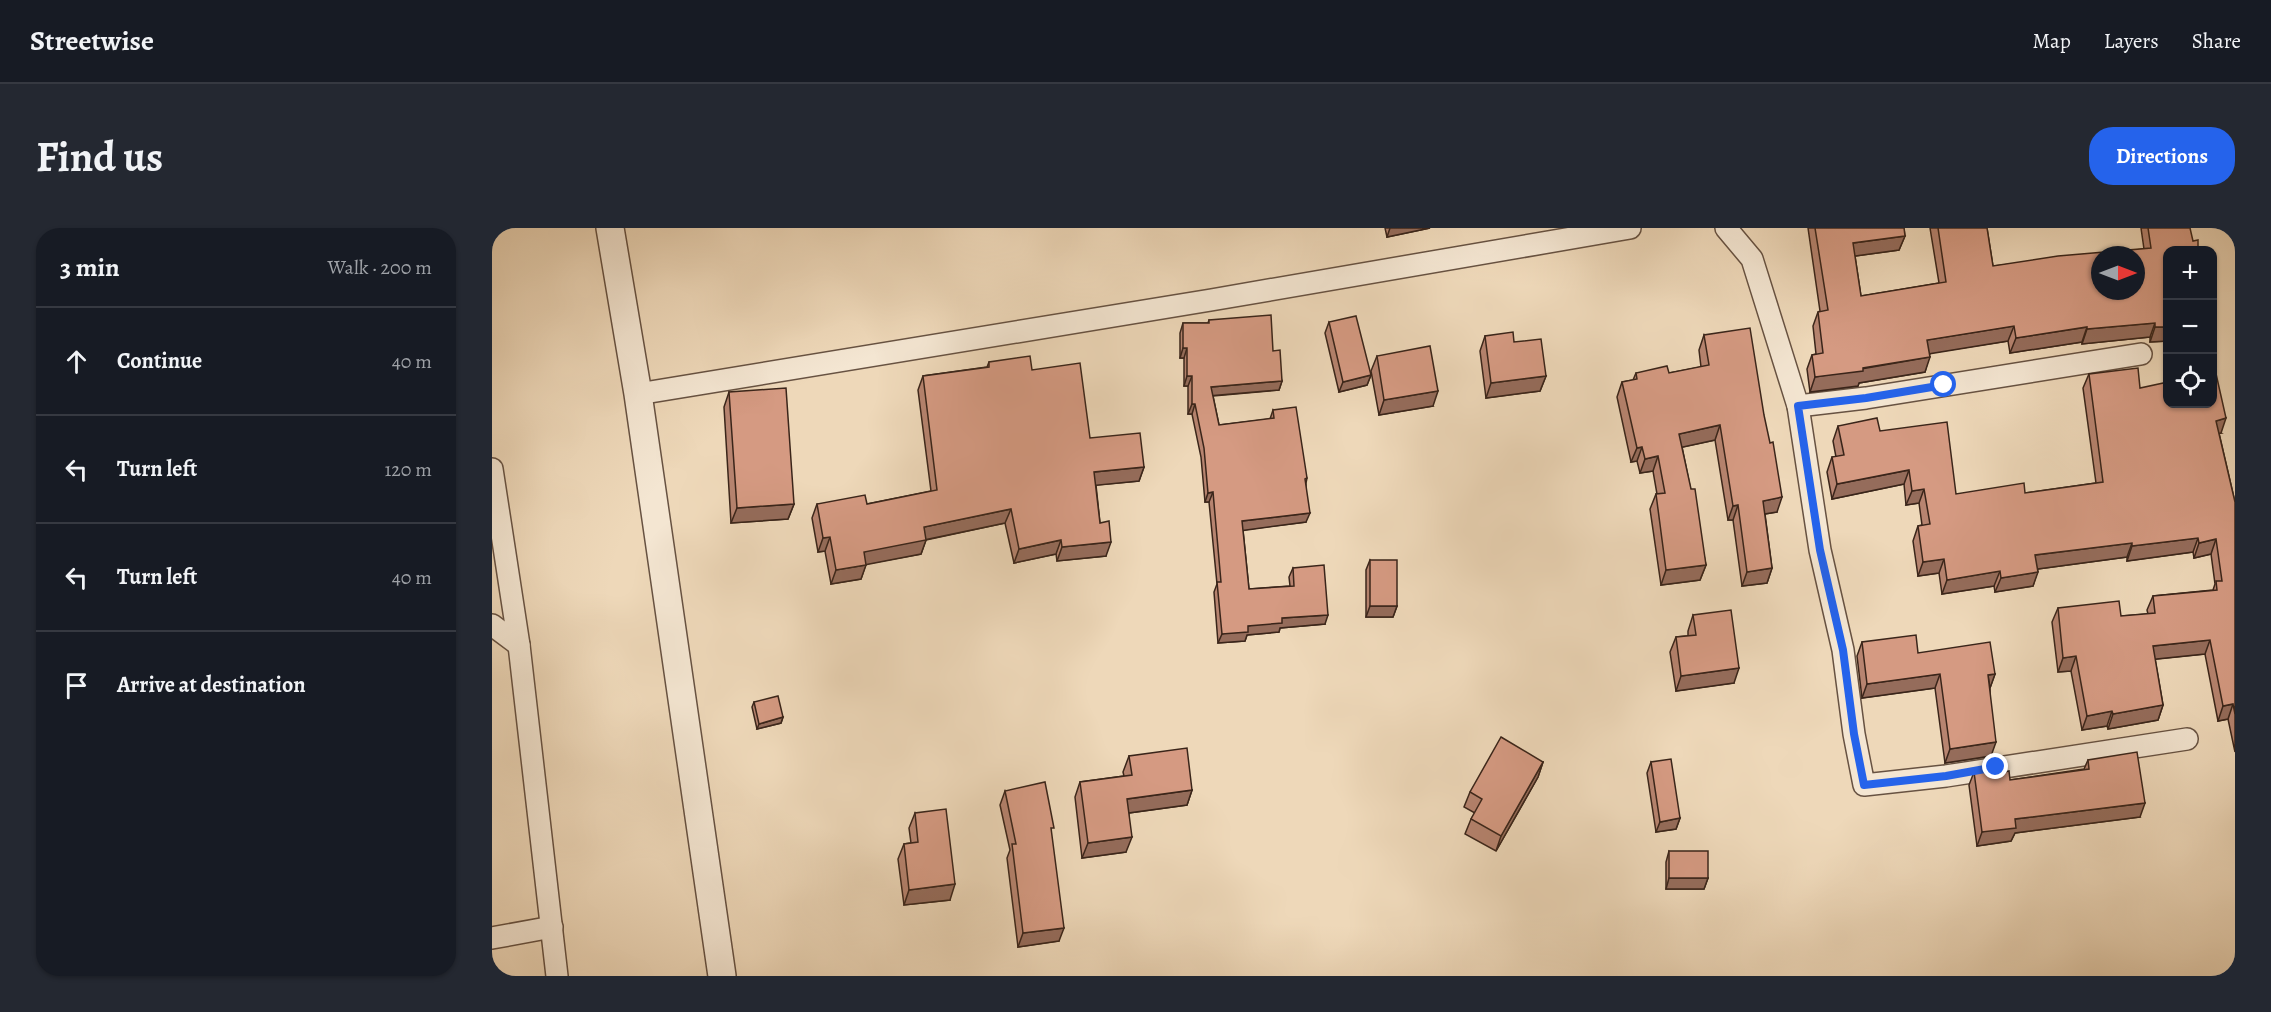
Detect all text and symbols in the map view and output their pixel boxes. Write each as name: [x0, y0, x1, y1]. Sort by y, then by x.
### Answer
text: Streetwise: [30, 22, 154, 60]
text: Map: [2032, 27, 2071, 55]
text: Layers: [2104, 27, 2159, 55]
text: Share: [2192, 27, 2241, 55]
button: Directions: [2089, 127, 2235, 185]
text: Find us: [36, 128, 163, 185]
north arrow: [2091, 246, 2145, 300]
map controls: [2163, 246, 2217, 408]
button: +: [2163, 246, 2217, 300]
text: 3 min: [60, 250, 120, 285]
text: Walk · 200 m: [328, 254, 432, 281]
button: −: [2163, 300, 2217, 354]
icon: ahead: [60, 345, 93, 378]
text: Continue: [117, 346, 202, 376]
text: 40 m: [392, 348, 432, 375]
button: locate: [2163, 354, 2217, 408]
route start: [1930, 371, 1956, 397]
icon: left: [60, 453, 93, 486]
text: Turn left: [117, 454, 197, 484]
text: 120 m: [384, 456, 432, 483]
icon: left: [60, 561, 93, 594]
text: Turn left: [117, 562, 197, 592]
text: 40 m: [392, 564, 432, 591]
icon: arrive: [60, 669, 93, 702]
text: Arrive at destination: [117, 670, 306, 700]
route end: [1982, 753, 2008, 779]

